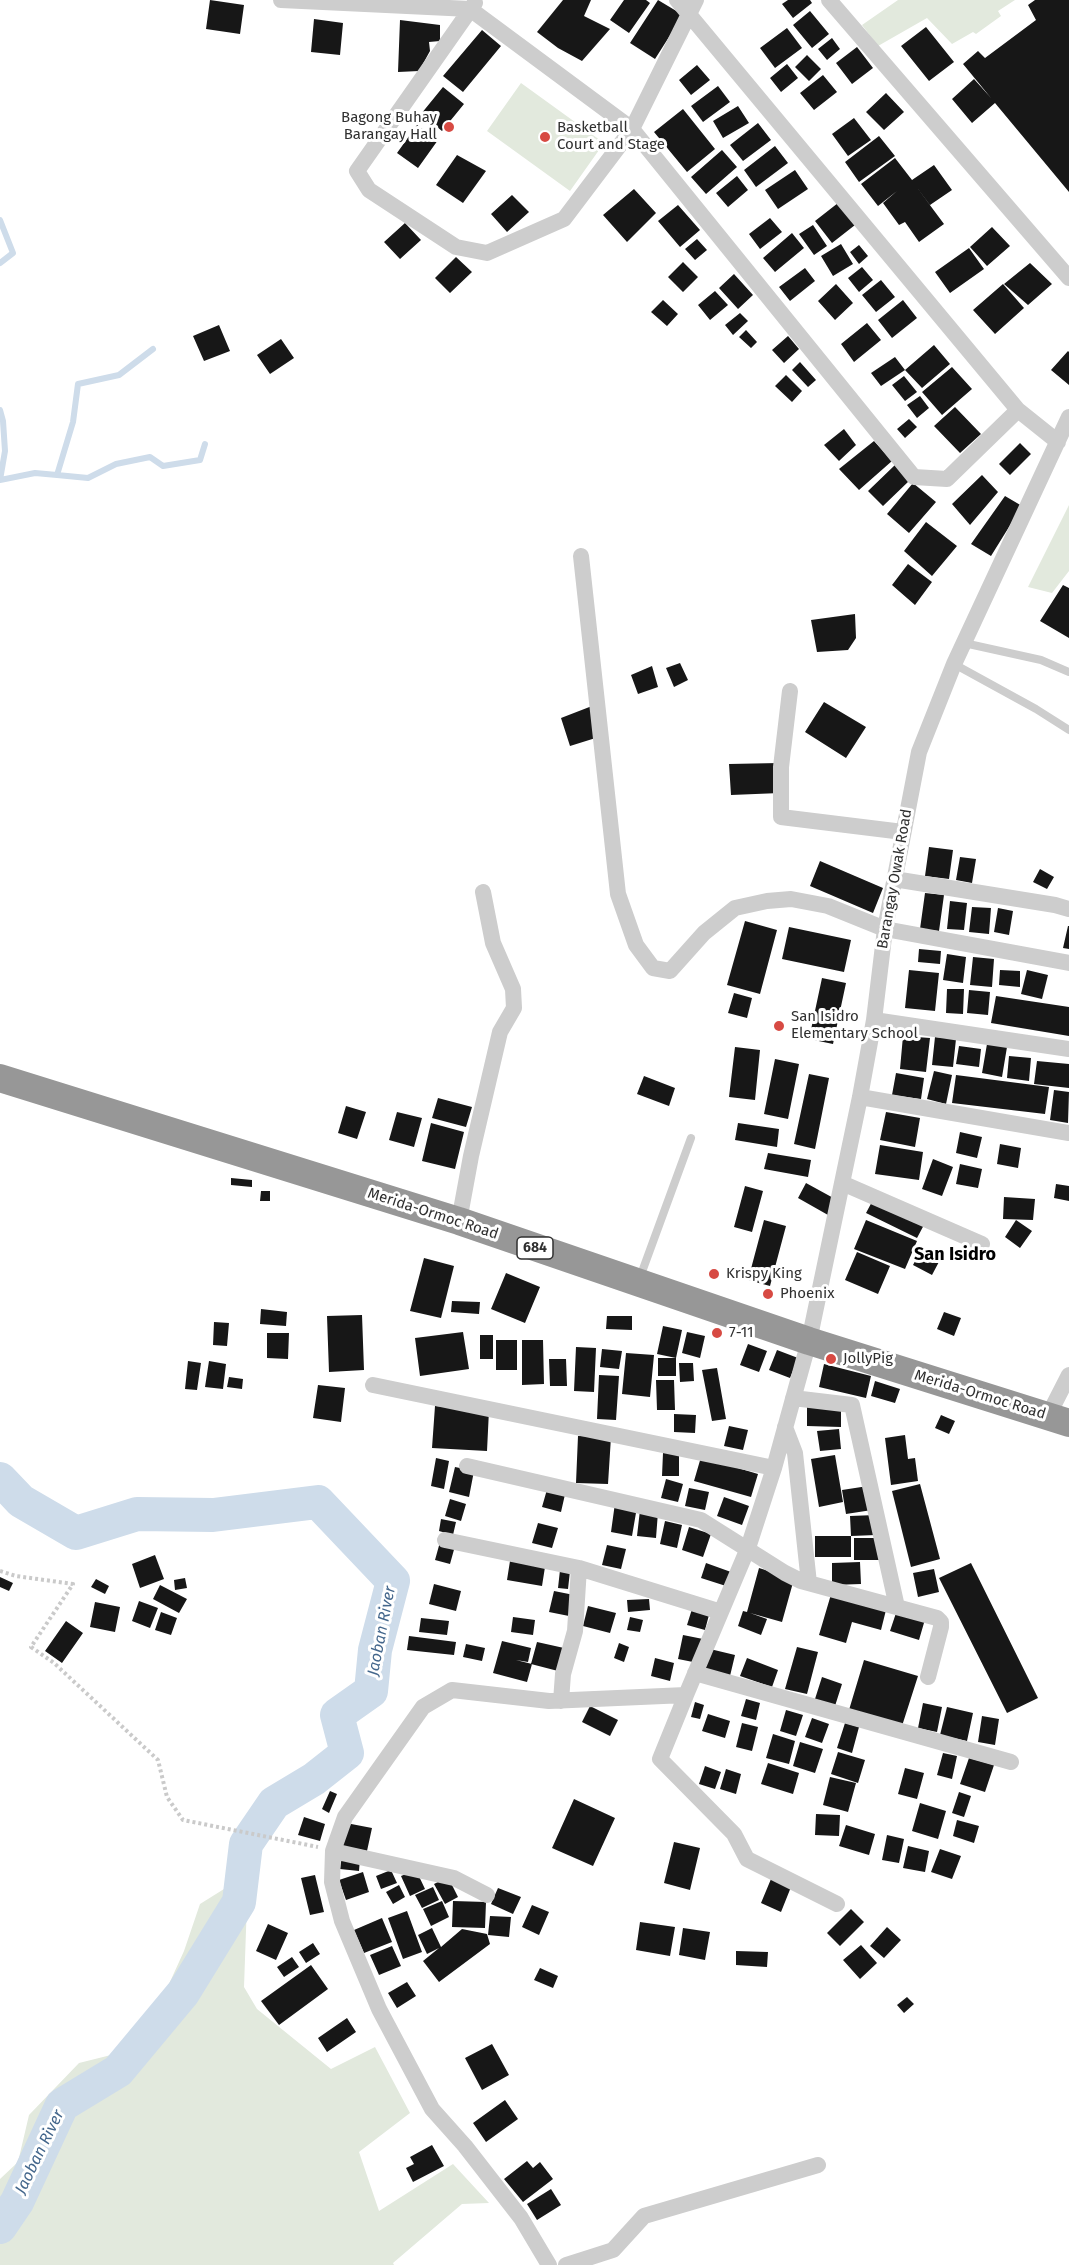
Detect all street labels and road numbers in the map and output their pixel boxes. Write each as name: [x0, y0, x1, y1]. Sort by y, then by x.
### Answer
street label: Barangay Owak Road: [874, 808, 916, 950]
street label: Merida-Ormoc Road: [365, 1184, 501, 1244]
road number: 684: [517, 1237, 553, 1259]
street label: Merida-Ormoc Road: [912, 1366, 1048, 1424]

